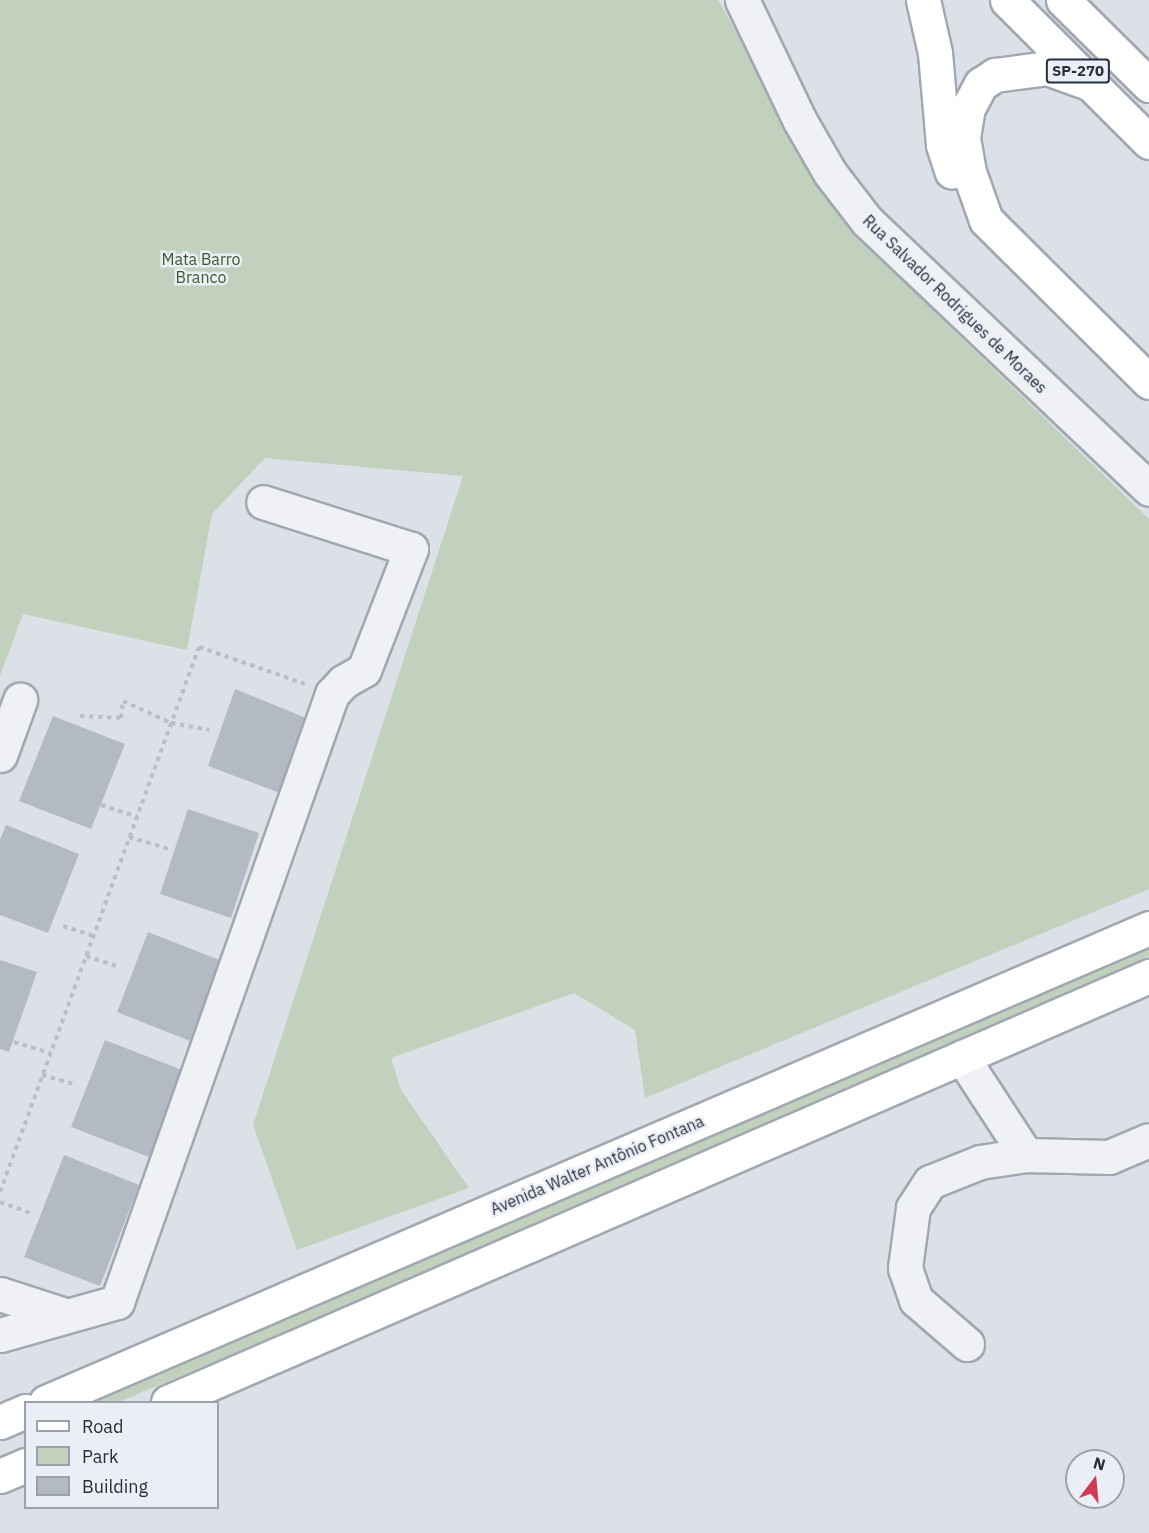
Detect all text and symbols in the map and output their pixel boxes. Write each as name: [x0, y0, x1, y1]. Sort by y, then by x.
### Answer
road number: SP-270: [1045, 59, 1111, 83]
street label: Rua Salvador Rodrigues de Moraes: [859, 211, 1051, 397]
park label: Mata Barro Branco: [161, 249, 241, 287]
street label: Avenida Walter Antônio Fontana: [487, 1111, 707, 1219]
legend: [24, 1401, 219, 1509]
text: Road: [82, 1415, 123, 1438]
text: Park: [82, 1445, 118, 1468]
north arrow: [1065, 1449, 1125, 1509]
text: N: [1091, 1452, 1108, 1475]
text: Building: [82, 1475, 148, 1498]

